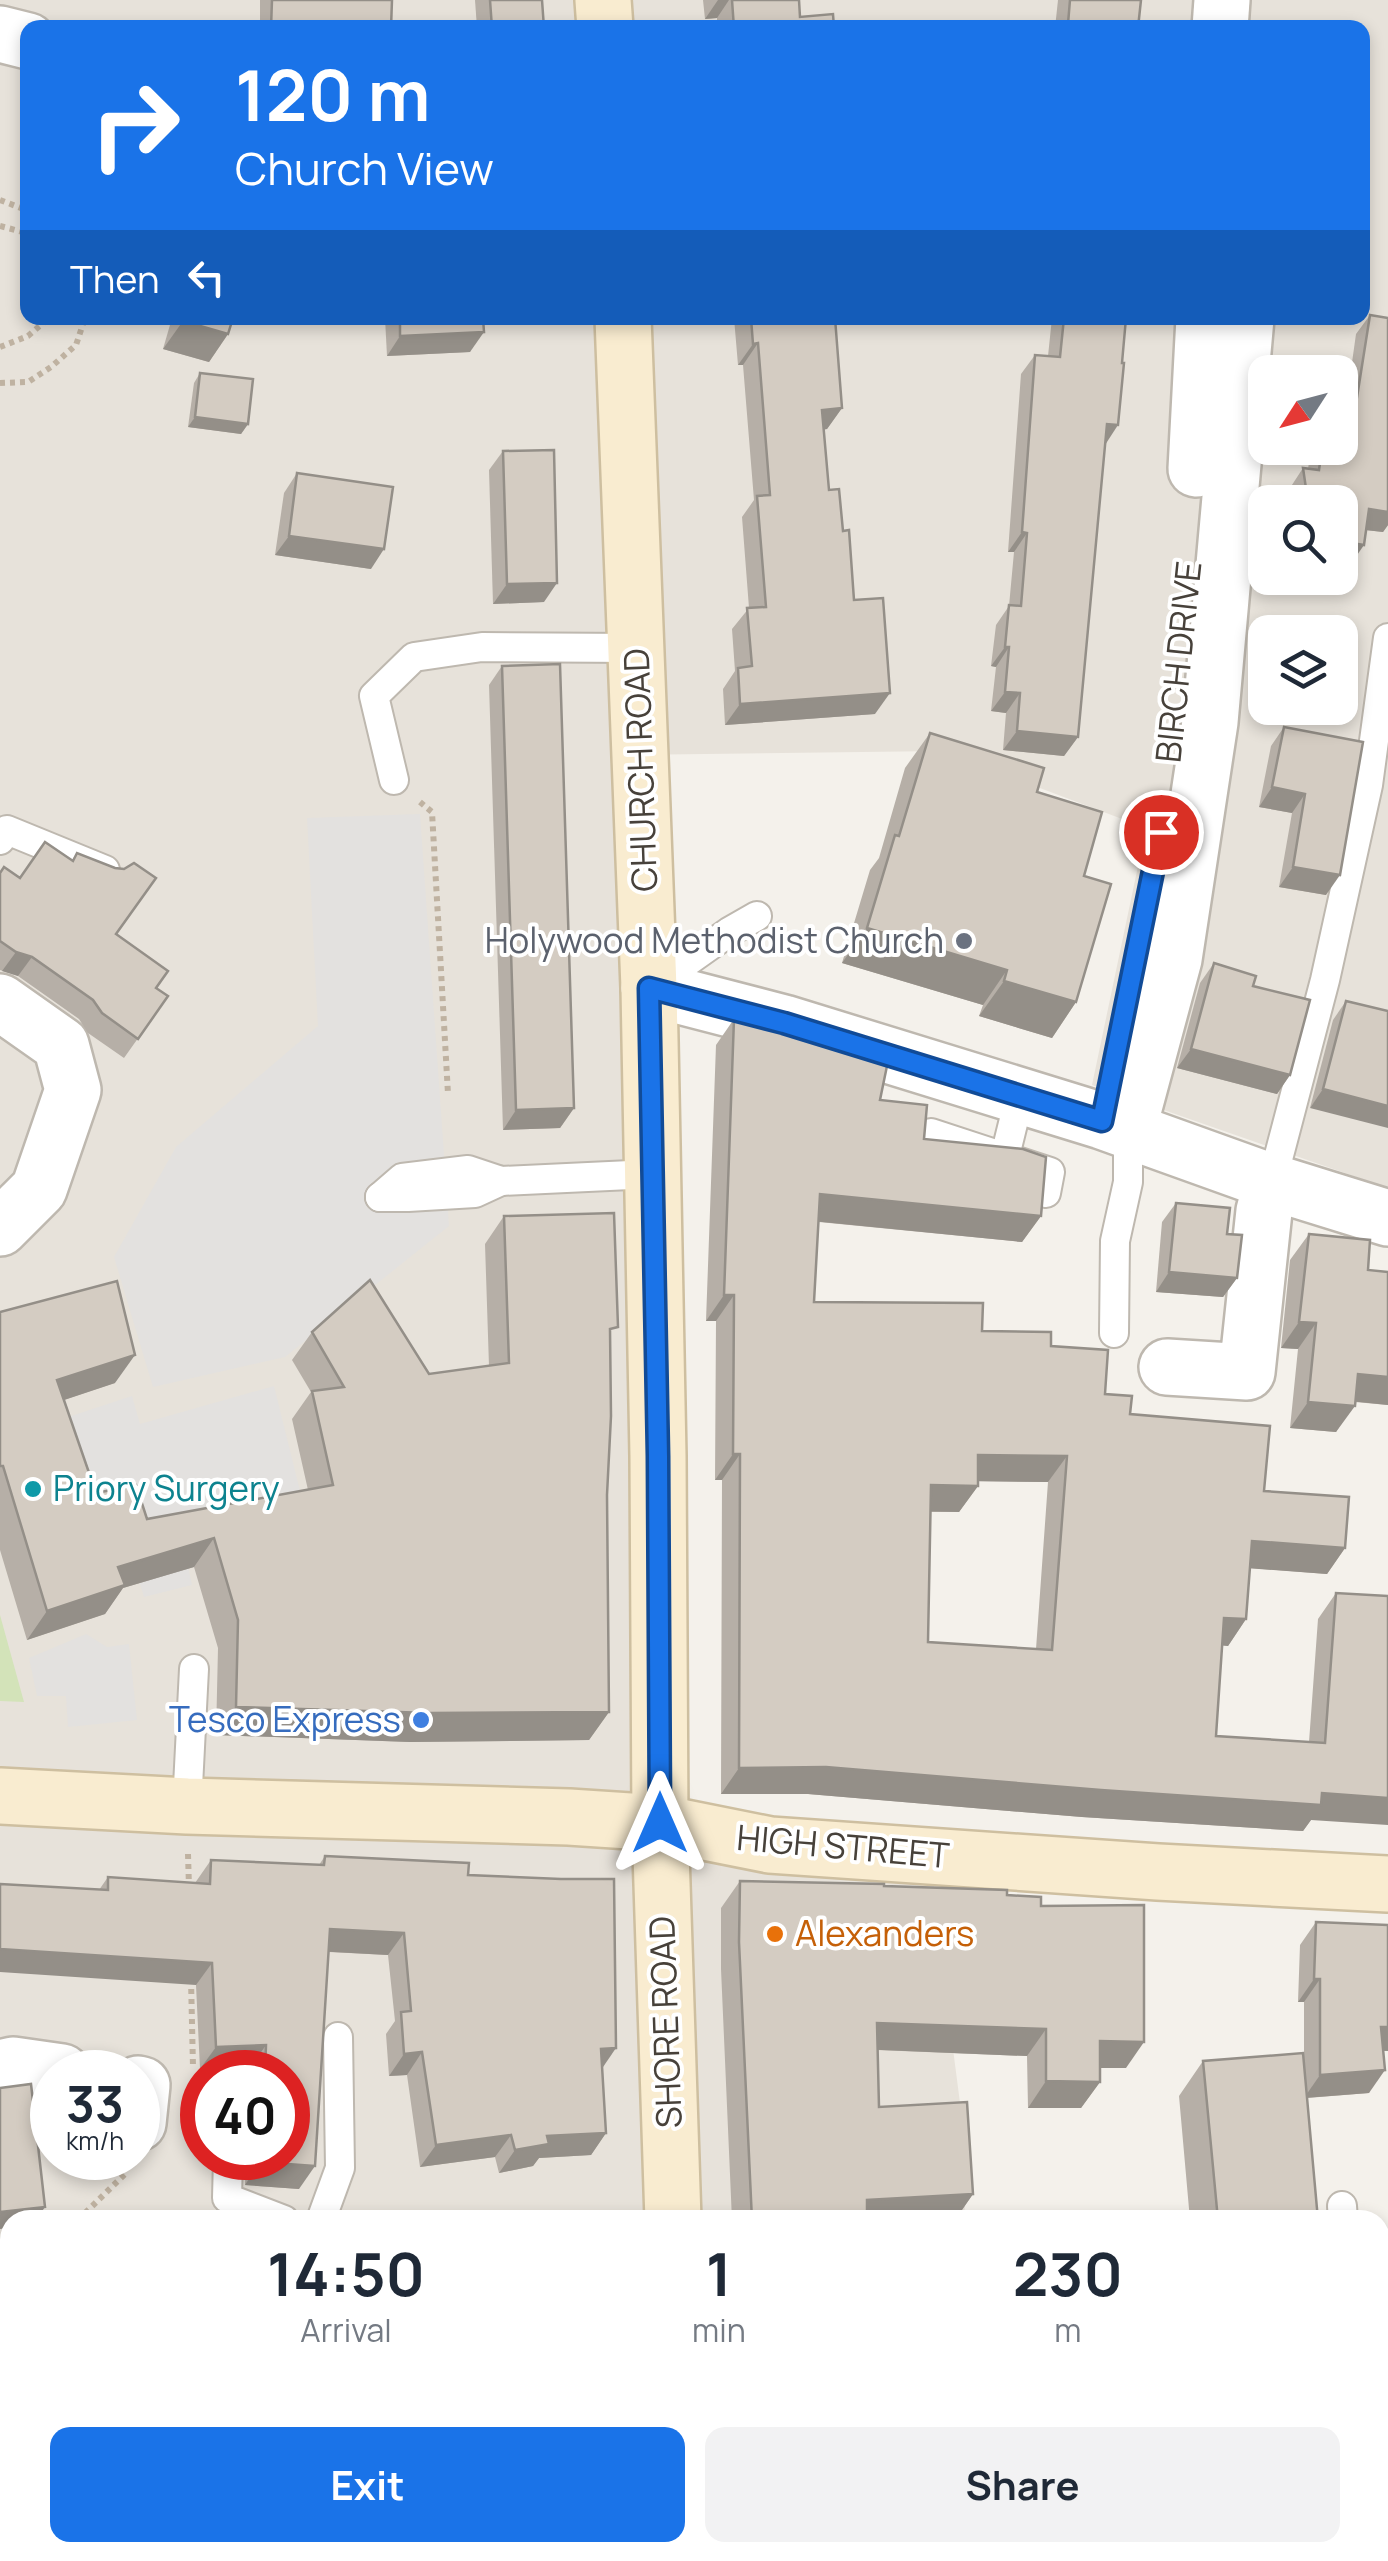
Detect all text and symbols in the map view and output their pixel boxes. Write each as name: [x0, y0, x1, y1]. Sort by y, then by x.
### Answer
text: 120 m: [235, 46, 430, 142]
icon: right: [70, 60, 200, 190]
text: Church View: [235, 137, 494, 199]
icon: left: [179, 250, 234, 305]
text: Then: [70, 252, 159, 304]
north arrow: [1248, 355, 1358, 465]
map controls: [1248, 355, 1358, 725]
button: search: [1248, 485, 1358, 595]
street label: BIRCH DRIVE: [1144, 559, 1212, 765]
button: layers: [1248, 615, 1358, 725]
street label: CHURCH ROAD: [612, 647, 668, 893]
pin: [1119, 790, 1204, 875]
icon: arrive: [1134, 805, 1189, 860]
place label: Holywood Methodist Church: [485, 916, 944, 964]
marker: Holywood Methodist Church: [953, 930, 975, 952]
place label: Priory Surgery: [53, 1464, 280, 1512]
marker: Priory Surgery: [22, 1478, 44, 1500]
place label: Tesco Express: [169, 1695, 401, 1743]
marker: Tesco Express: [410, 1709, 432, 1731]
position arrow: [608, 1771, 712, 1875]
street label: HIGH STREET: [735, 1813, 951, 1879]
place label: Alexanders: [795, 1909, 974, 1957]
street label: SHORE ROAD: [637, 1915, 693, 2129]
marker: Alexanders: [764, 1923, 786, 1945]
speed limit sign: 40: [180, 2050, 310, 2180]
text: 33: [66, 2069, 124, 2137]
text: km/h: [66, 2123, 124, 2158]
text: 14:50: [267, 2232, 425, 2314]
text: 1: [706, 2232, 732, 2314]
text: 230: [1013, 2232, 1123, 2314]
text: Arrival: [300, 2308, 392, 2352]
text: min: [692, 2308, 746, 2352]
text: m: [1054, 2308, 1081, 2352]
button: Exit: [50, 2427, 685, 2542]
button: Share: [705, 2427, 1340, 2542]

